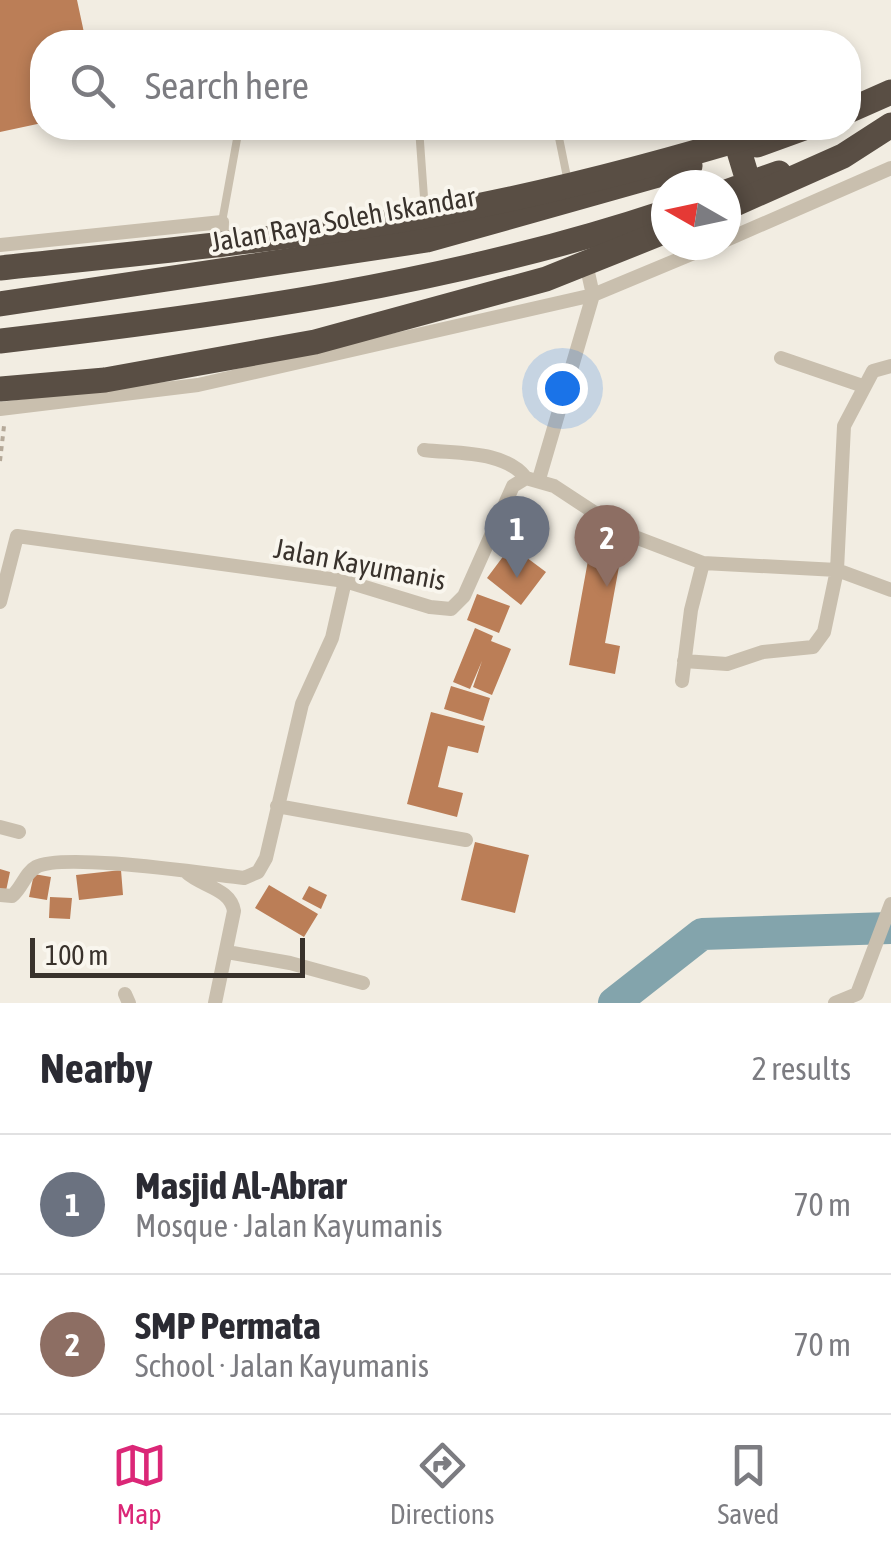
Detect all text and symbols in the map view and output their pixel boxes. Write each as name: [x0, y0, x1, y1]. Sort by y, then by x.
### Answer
search box: [30, 30, 861, 140]
icon: search: [65, 58, 120, 113]
text: Search here: [145, 64, 309, 107]
north arrow: [651, 170, 741, 260]
street label: Jalan Raya Soleh Iskandar: [208, 180, 478, 258]
your location: [537, 363, 588, 414]
pin: 1: [484, 496, 550, 578]
pin: 2: [574, 504, 640, 587]
street label: Jalan Kayumanis: [271, 532, 449, 596]
scale bar: [30, 933, 305, 978]
text: 100 m: [45, 939, 108, 971]
text: Nearby: [40, 1044, 153, 1092]
text: 2 results: [752, 1050, 851, 1087]
text: Masjid Al-Abrar: [135, 1164, 346, 1207]
text: 1: [65, 1186, 80, 1223]
text: 70 m: [793, 1186, 851, 1223]
text: Mosque · Jalan Kayumanis: [135, 1207, 443, 1244]
text: SMP Permata: [135, 1304, 321, 1347]
text: 2: [65, 1326, 80, 1363]
text: 70 m: [793, 1326, 851, 1363]
text: School · Jalan Kayumanis: [135, 1347, 429, 1384]
tab: Map: [112, 1438, 167, 1530]
tab: Directions: [390, 1438, 494, 1530]
tab: Saved: [718, 1438, 779, 1530]

